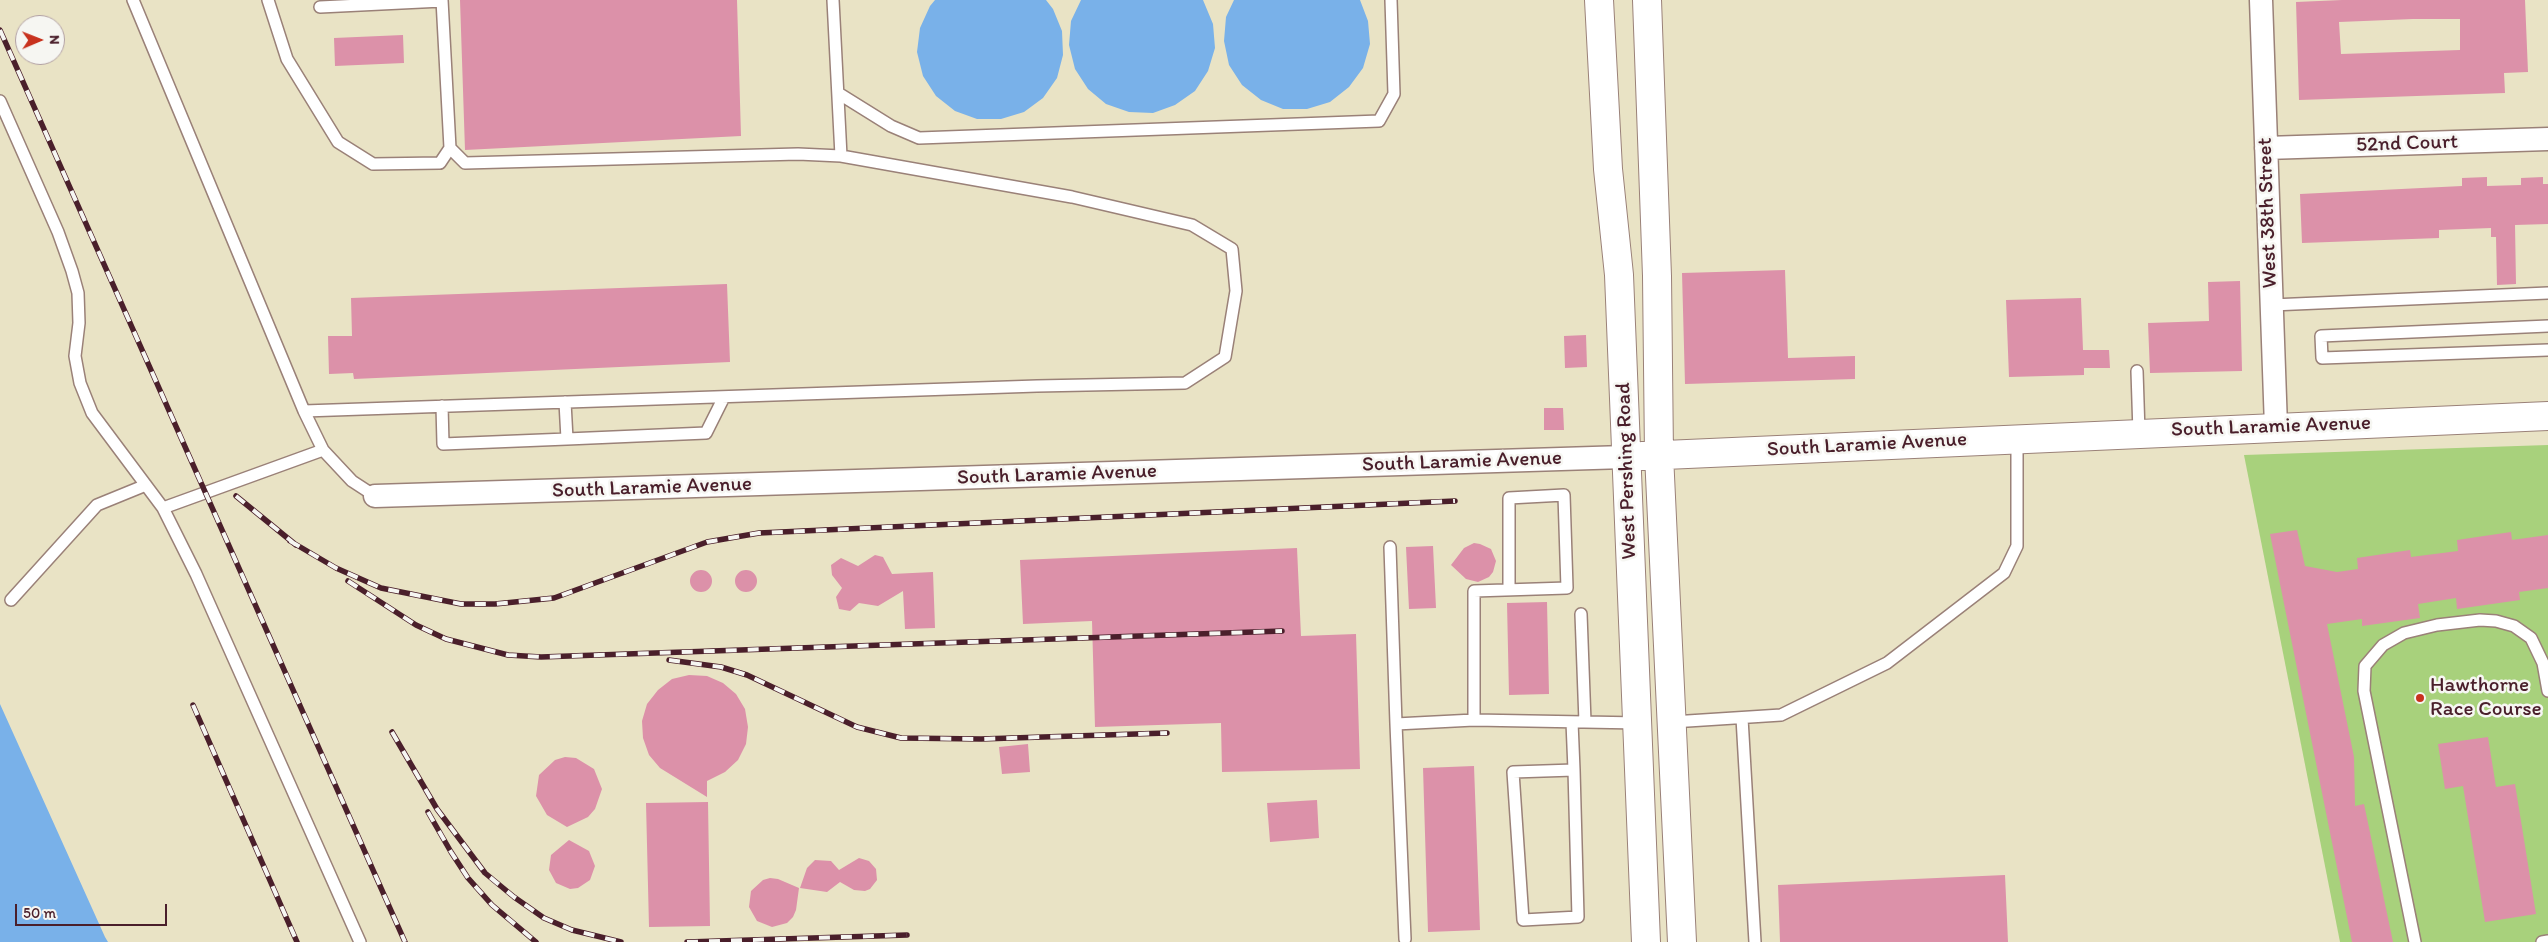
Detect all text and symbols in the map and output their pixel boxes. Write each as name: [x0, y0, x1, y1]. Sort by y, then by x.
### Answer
north arrow: [15, 15, 65, 65]
text: N: [46, 35, 63, 45]
street label: 52nd Court: [2356, 130, 2458, 158]
street label: West 38th Street: [2253, 137, 2283, 289]
street label: West Pershing Road: [1611, 382, 1643, 560]
street label: South Laramie Avenue: [2171, 411, 2371, 443]
street label: South Laramie Avenue: [1766, 427, 1968, 463]
street label: South Laramie Avenue: [1362, 446, 1562, 478]
street label: South Laramie Avenue: [957, 459, 1157, 491]
street label: South Laramie Avenue: [552, 472, 752, 504]
place label: Hawthorne Race Course: [2430, 673, 2542, 723]
marker: Hawthorne Race Course: [2414, 692, 2426, 704]
scale bar: [18, 894, 170, 926]
text: 50 m: [23, 904, 56, 922]

